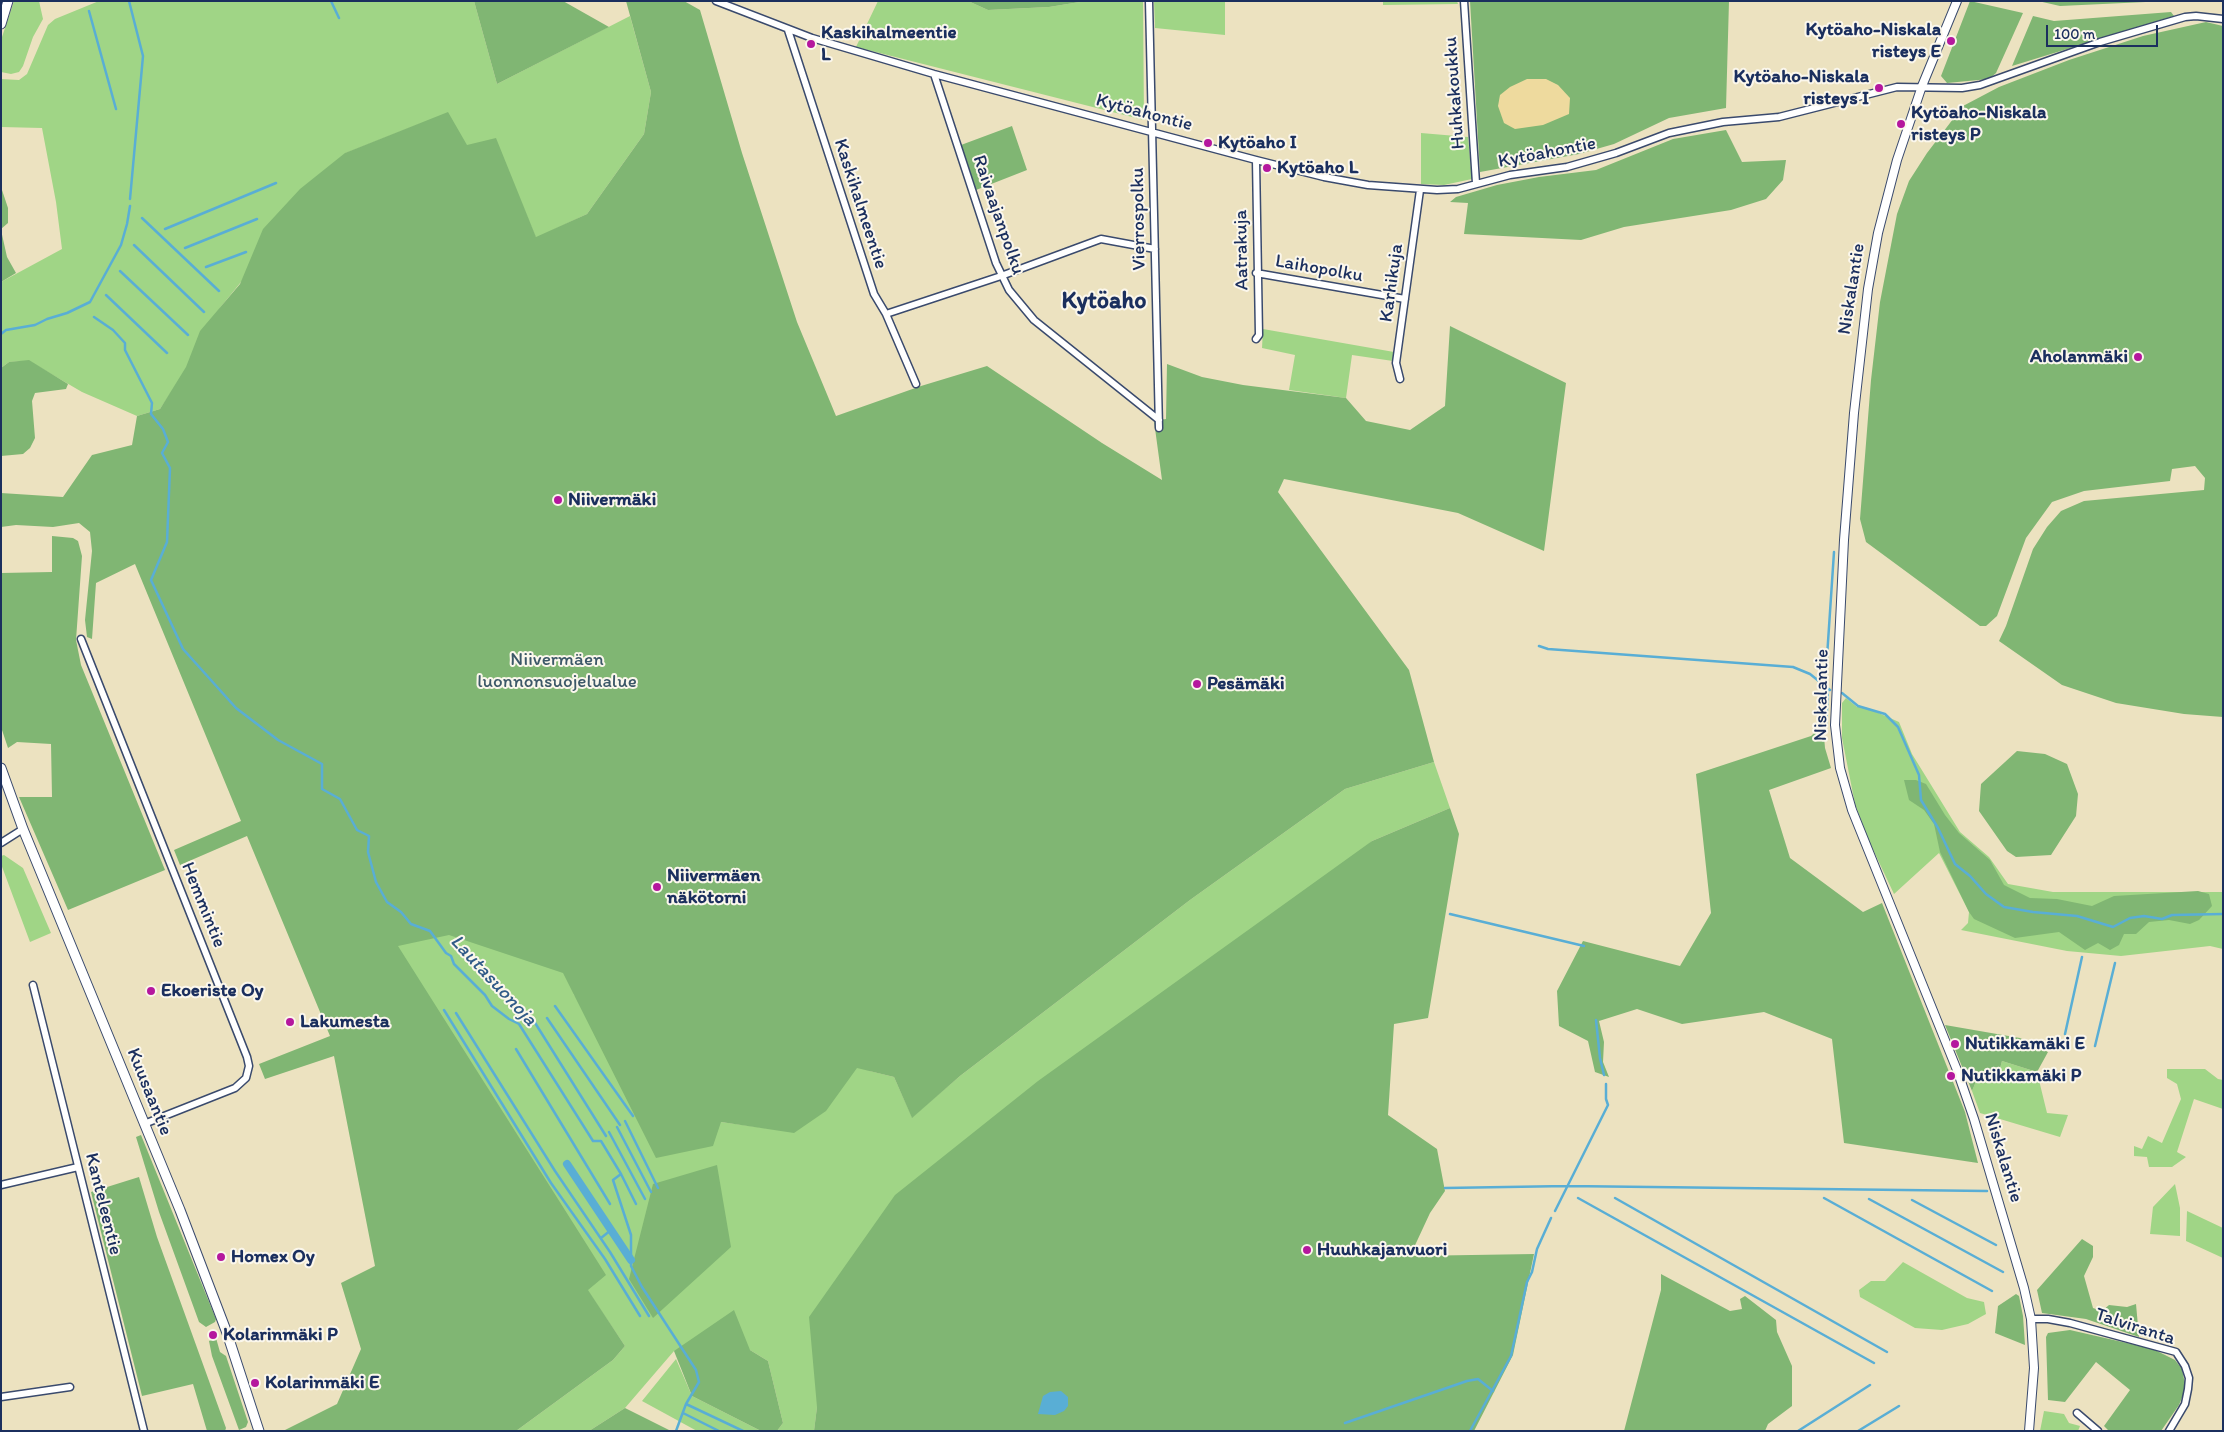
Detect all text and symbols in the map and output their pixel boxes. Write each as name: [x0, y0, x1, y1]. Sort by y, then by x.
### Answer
scale bar: [2049, 15, 2162, 47]
place label: Kytöaho-Niskala risteys E: [1806, 19, 1941, 63]
place label: Kaskihalmeentie L: [821, 22, 957, 66]
text: 100 m: [2054, 25, 2095, 43]
marker: Kytöaho-Niskala risteys E: [1945, 35, 1957, 47]
street label: Huhkakoukku: [1440, 36, 1470, 150]
marker: Kaskihalmeentie L: [805, 38, 817, 50]
place label: Kytöaho-Niskala risteys I: [1734, 66, 1869, 110]
marker: Kytöaho-Niskala risteys I: [1873, 82, 1885, 94]
street label: Kytöahontie: [1093, 89, 1195, 137]
place label: Kytöaho-Niskala risteys P: [1911, 102, 2046, 146]
marker: Kytöaho-Niskala risteys P: [1895, 118, 1907, 130]
place label: Kytöaho I: [1218, 132, 1297, 154]
street label: Kytöahontie: [1496, 132, 1598, 174]
street label: Kaskihalmeentie: [828, 136, 892, 272]
marker: Kytöaho I: [1202, 137, 1214, 149]
street label: Raivaajanpolku: [967, 152, 1029, 278]
place label: Kytöaho L: [1277, 157, 1358, 179]
marker: Kytöaho L: [1261, 162, 1273, 174]
street label: Vierrospolku: [1127, 167, 1151, 271]
street label: Aatrakuja: [1230, 210, 1254, 290]
street label: Karhikuja: [1375, 242, 1409, 324]
street label: Niskalantie: [1834, 242, 1870, 336]
street label: Laihopolku: [1273, 250, 1365, 288]
district label: Kytöaho: [1061, 288, 1147, 316]
place label: Aholanmäki: [2030, 346, 2128, 368]
marker: Aholanmäki: [2132, 351, 2144, 363]
place label: Niivermäki: [568, 489, 656, 511]
marker: Niivermäki: [552, 494, 564, 506]
park label: Niivermäen luonnonsuojelualue: [477, 649, 637, 693]
street label: Niskalantie: [1810, 649, 1834, 741]
place label: Pesämäki: [1207, 673, 1285, 695]
marker: Pesämäki: [1191, 678, 1203, 690]
street label: Hemmintie: [176, 859, 230, 951]
place label: Niivermäen näkötorni: [667, 865, 760, 909]
marker: Niivermäen näkötorni: [651, 881, 663, 893]
water label: Lautasuonoja: [445, 930, 541, 1032]
place label: Ekoeriste Oy: [161, 980, 263, 1002]
marker: Ekoeriste Oy: [145, 985, 157, 997]
place label: Lakumesta: [300, 1011, 390, 1033]
marker: Lakumesta: [284, 1016, 296, 1028]
place label: Nutikkamäki E: [1965, 1033, 2085, 1055]
marker: Nutikkamäki E: [1949, 1038, 1961, 1050]
street label: Kuusaantie: [121, 1045, 177, 1139]
place label: Nutikkamäki P: [1961, 1065, 2081, 1087]
marker: Nutikkamäki P: [1945, 1070, 1957, 1082]
street label: Niskalantie: [1979, 1111, 2027, 1205]
street label: Kanteleentie: [79, 1151, 127, 1257]
place label: Huuhkajanvuori: [1317, 1239, 1447, 1261]
marker: Huuhkajanvuori: [1301, 1244, 1313, 1256]
place label: Homex Oy: [231, 1246, 315, 1268]
marker: Homex Oy: [215, 1251, 227, 1263]
street label: Talviranta: [2092, 1303, 2178, 1351]
place label: Kolarinmäki P: [223, 1324, 338, 1346]
marker: Kolarinmäki P: [207, 1329, 219, 1341]
place label: Kolarinmäki E: [265, 1372, 379, 1394]
marker: Kolarinmäki E: [249, 1377, 261, 1389]

